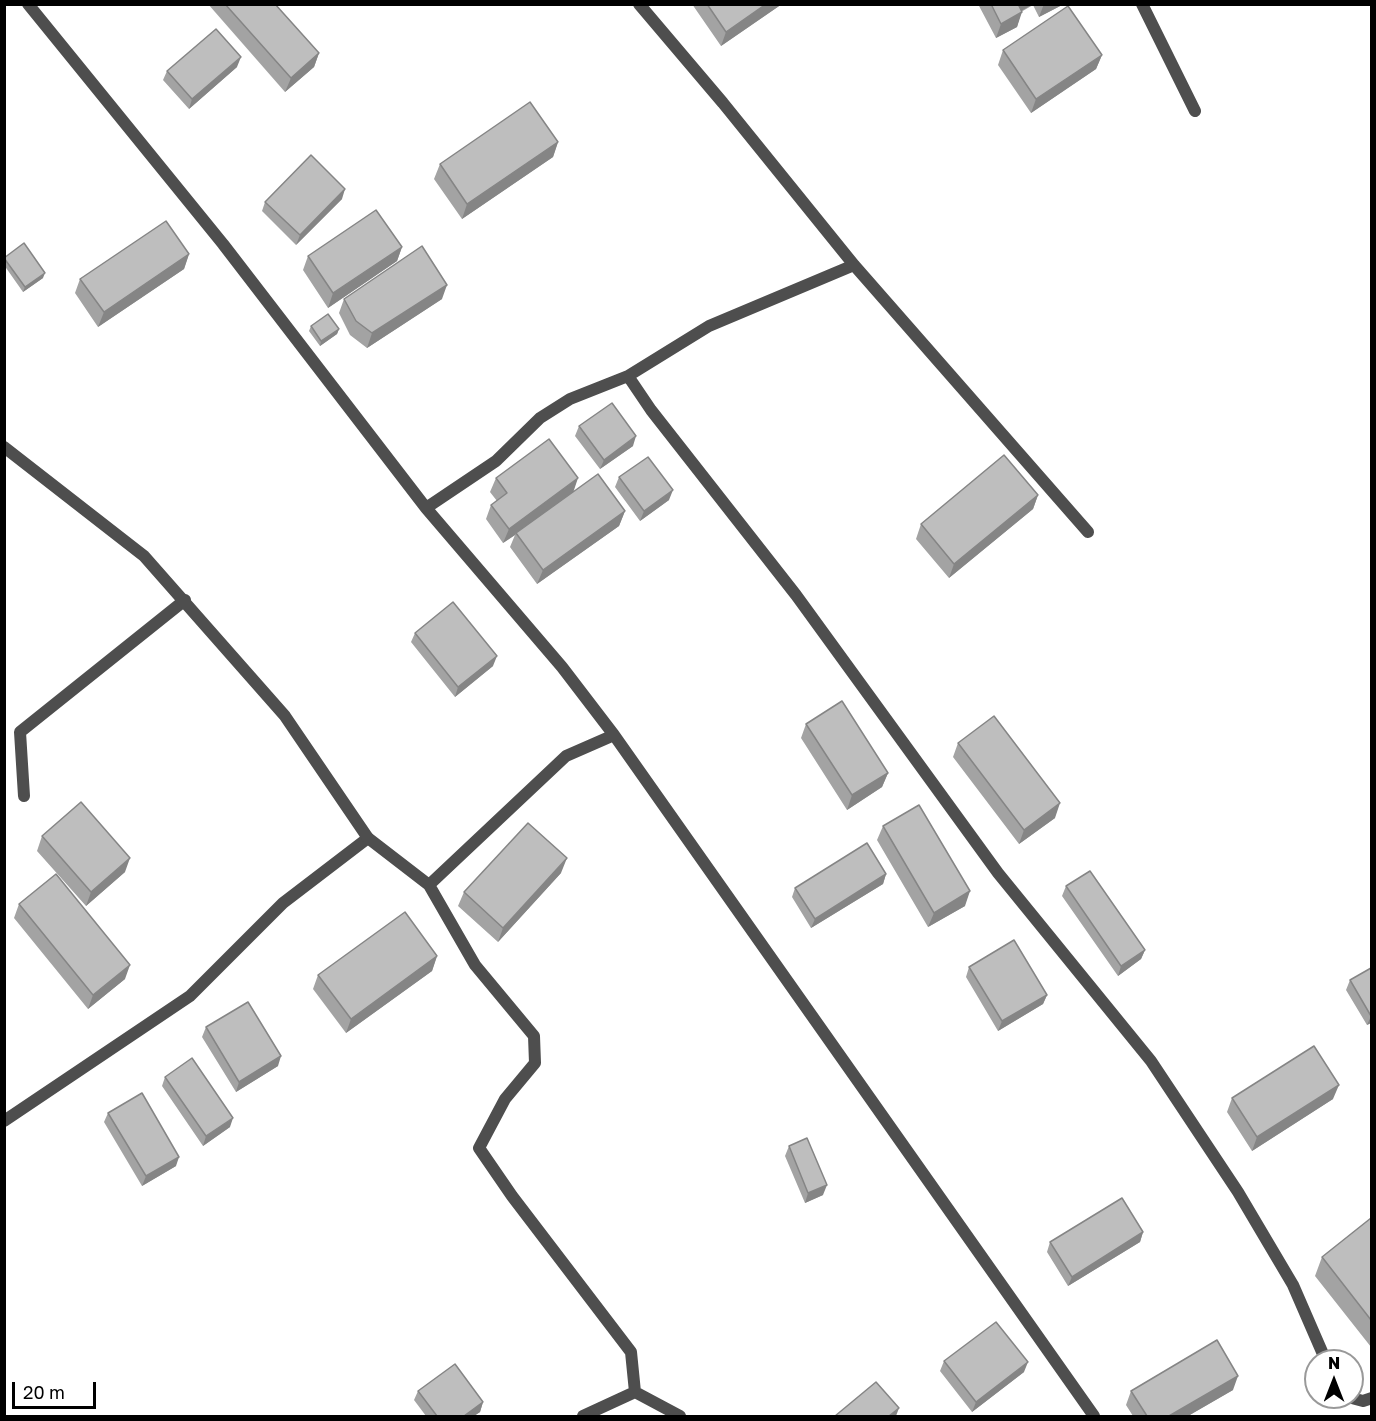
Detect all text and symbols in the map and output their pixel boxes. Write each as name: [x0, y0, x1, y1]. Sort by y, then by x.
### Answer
north arrow: [1304, 1349, 1364, 1409]
text: N: [1328, 1353, 1340, 1373]
scale bar: [15, 1370, 99, 1408]
text: 20 m: [23, 1381, 65, 1403]

